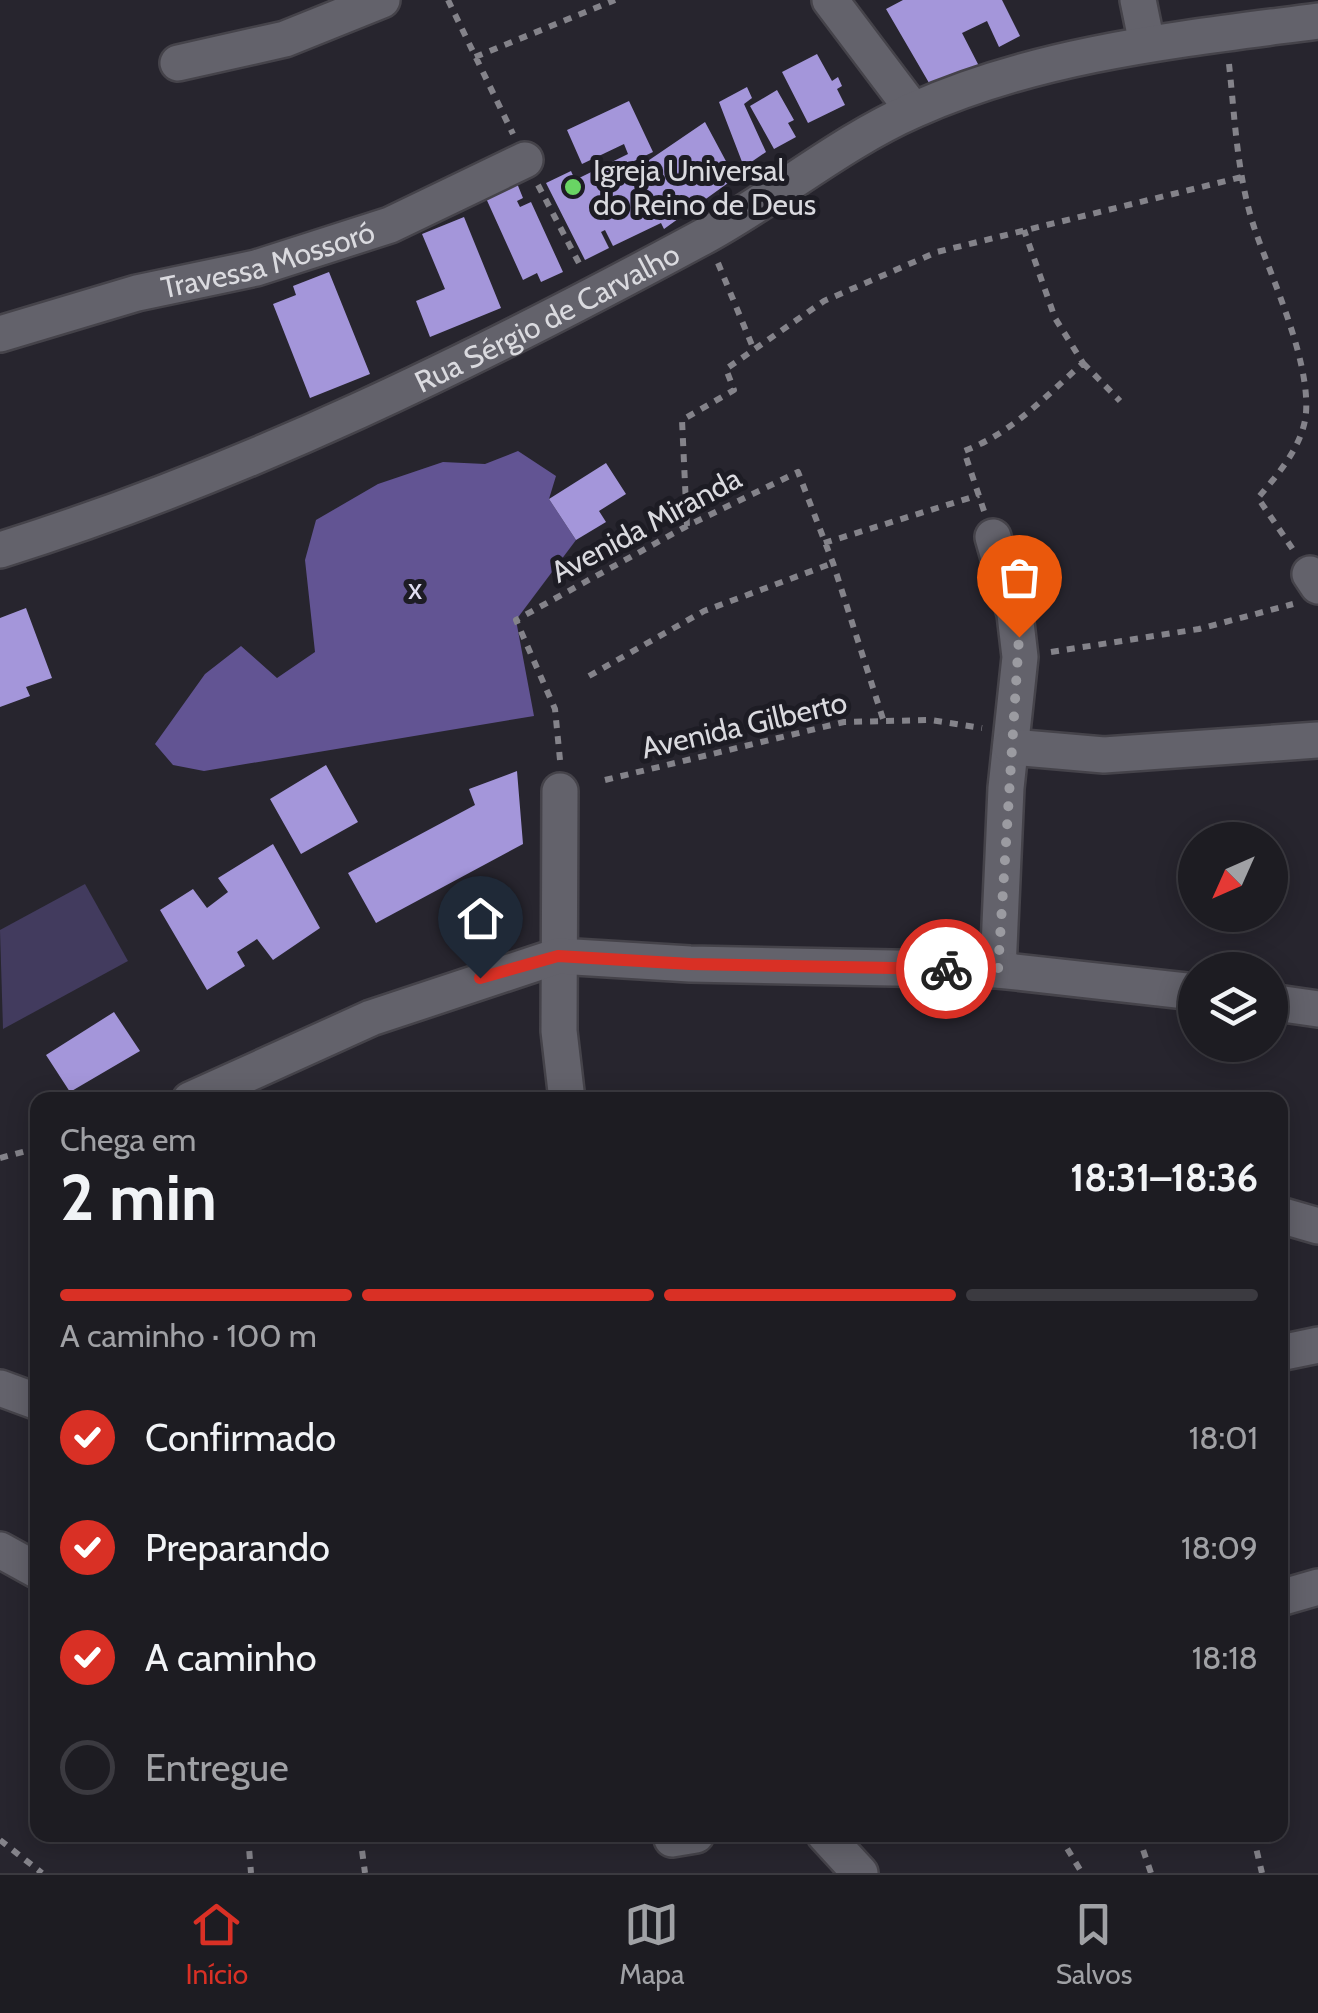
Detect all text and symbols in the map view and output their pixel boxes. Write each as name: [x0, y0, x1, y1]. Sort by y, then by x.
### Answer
place label: Igreja Universal do Reino de Deus: [593, 152, 816, 223]
marker: Igreja Universal do Reino de Deus: [562, 176, 584, 198]
street label: Travessa Mossoró: [158, 213, 379, 306]
street label: Rua Sérgio de Carvalho: [409, 235, 686, 400]
street label: Avenida Miranda: [545, 459, 748, 591]
pin: [977, 535, 1062, 638]
icon: bag: [992, 550, 1047, 605]
park label: x: [408, 570, 422, 607]
street label: Avenida Gilberto: [638, 683, 850, 767]
north arrow: [1178, 822, 1288, 932]
map controls: [1178, 822, 1288, 1062]
pin: [438, 876, 523, 979]
icon: home: [453, 891, 508, 946]
courier: [896, 919, 996, 1019]
icon: bike: [919, 942, 974, 997]
button: layers: [1178, 952, 1288, 1062]
text: Chega em: [60, 1120, 196, 1159]
text: 18:31–18:36: [1070, 1154, 1258, 1201]
text: 2 min: [60, 1157, 217, 1236]
text: A caminho · 100 m: [60, 1316, 317, 1355]
icon: check: [60, 1410, 115, 1465]
text: Confirmado: [145, 1414, 336, 1461]
text: 18:01: [1189, 1418, 1258, 1457]
icon: check: [60, 1520, 115, 1575]
text: Preparando: [145, 1524, 330, 1571]
text: 18:09: [1181, 1528, 1258, 1567]
icon: check: [60, 1630, 115, 1685]
text: A caminho: [145, 1634, 317, 1681]
text: 18:18: [1192, 1638, 1258, 1677]
text: Entregue: [145, 1744, 289, 1791]
tab: Início: [186, 1897, 248, 1991]
tab: Mapa: [619, 1897, 684, 1991]
tab: Salvos: [1056, 1897, 1132, 1991]

